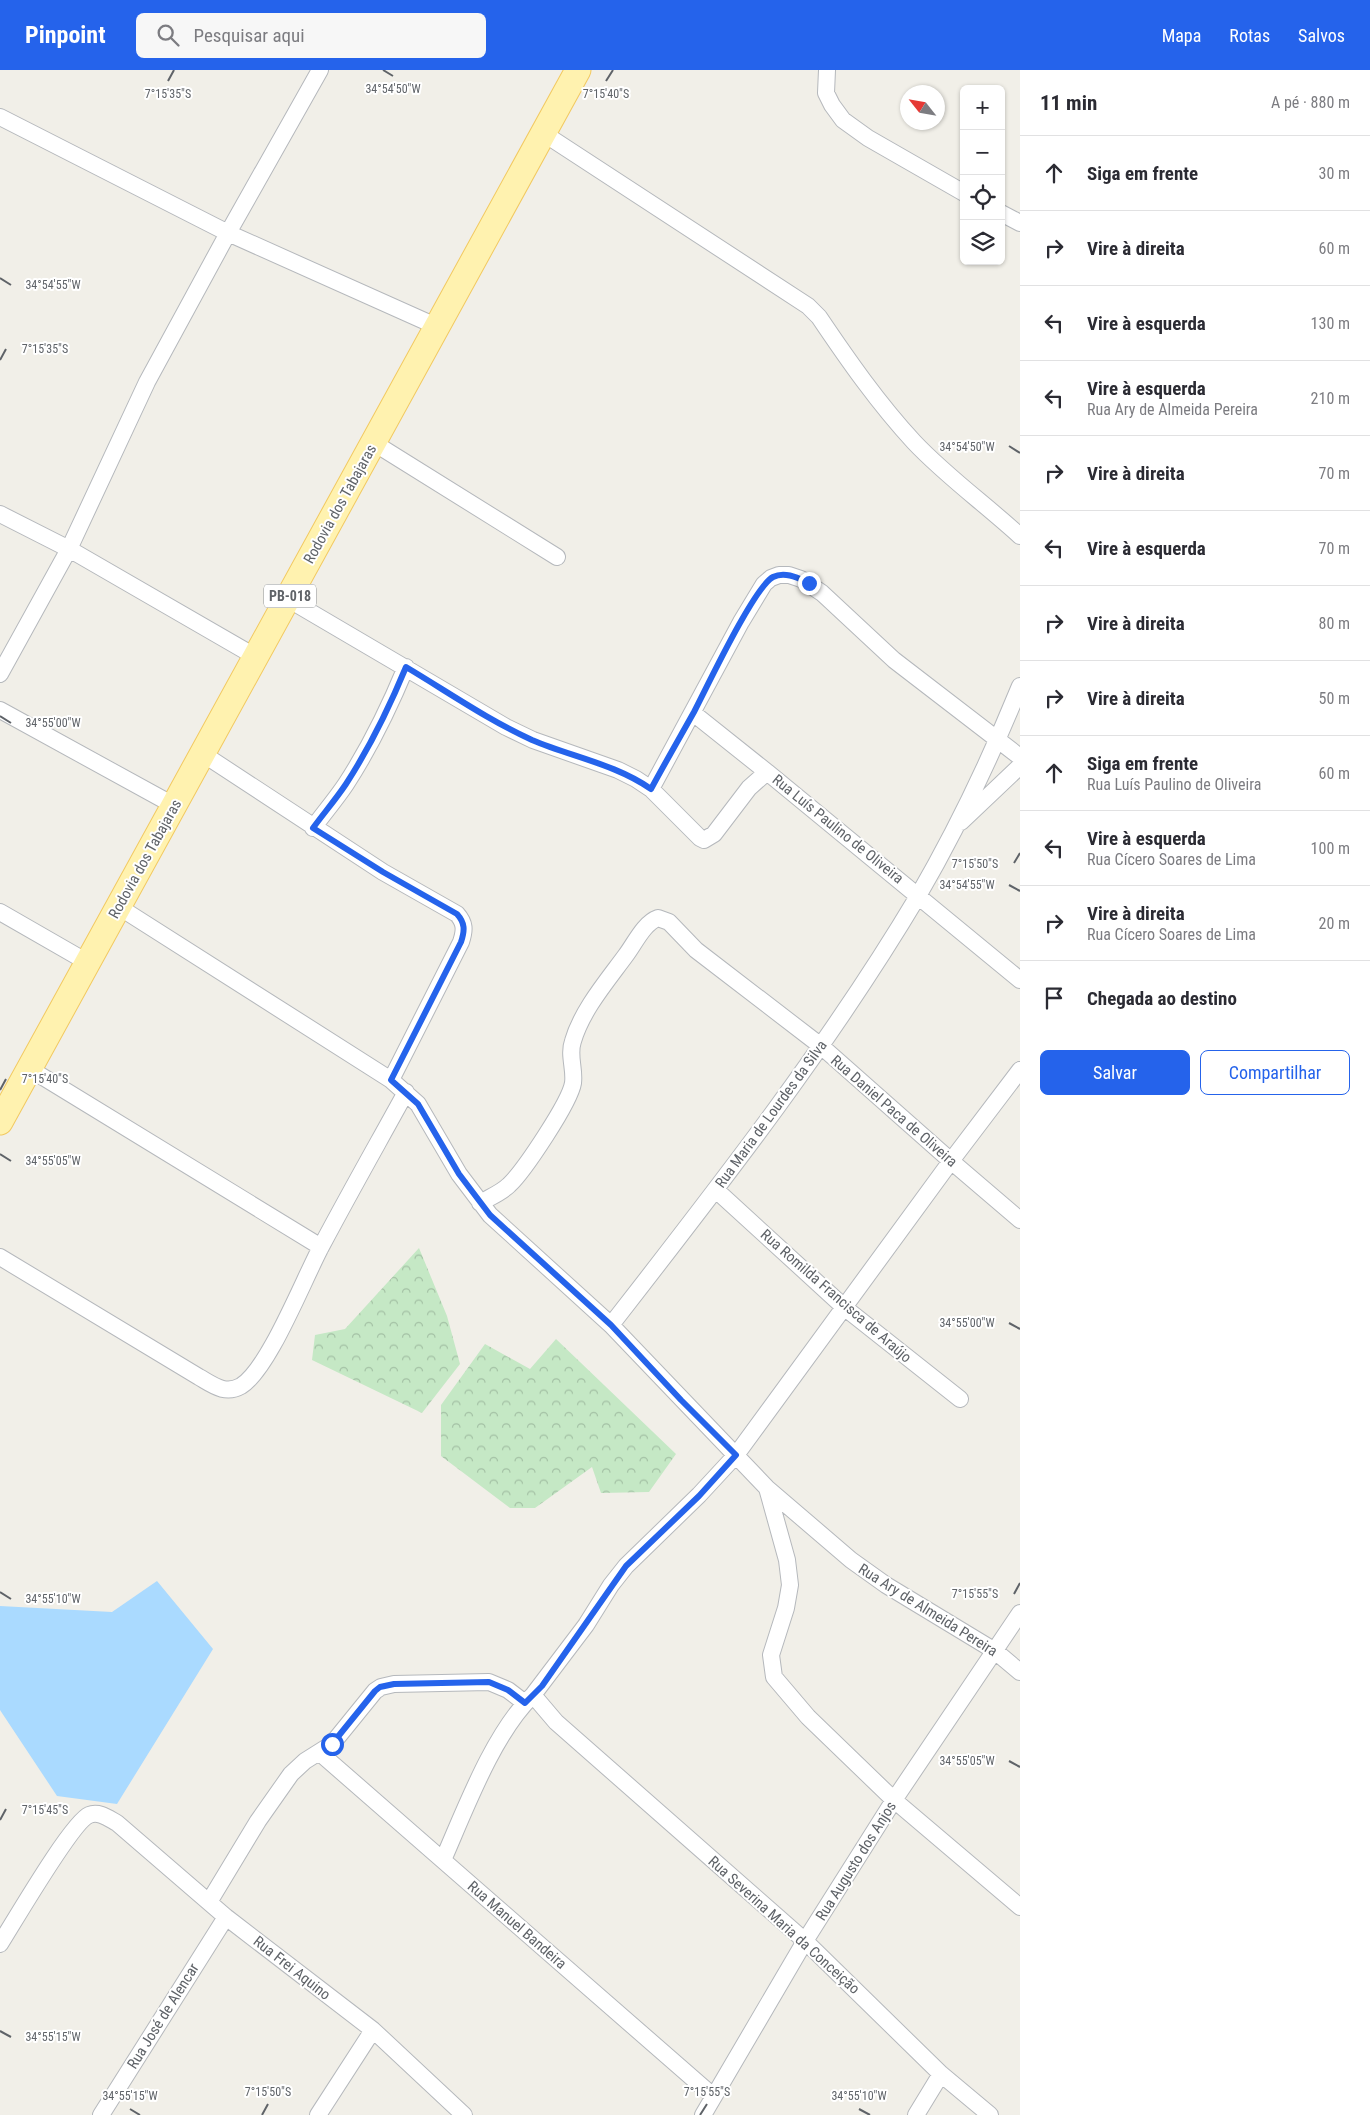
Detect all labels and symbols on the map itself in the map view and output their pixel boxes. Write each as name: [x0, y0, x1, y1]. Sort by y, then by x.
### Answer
text: 34°54'50"W: [365, 82, 421, 96]
north arrow: [900, 85, 945, 130]
text: 7°15'35"S: [145, 87, 191, 101]
text: 7°15'40"S: [583, 87, 629, 101]
text: 34°54'55"W: [25, 278, 81, 292]
text: 7°15'35"S: [22, 342, 68, 356]
text: 34°54'50"W: [939, 440, 995, 454]
street label: Rodovia dos Tabajaras: [300, 441, 380, 567]
route end: [798, 572, 821, 595]
road number: PB-018: [264, 584, 316, 608]
text: 34°55'00"W: [25, 716, 81, 730]
street label: Rua Luís Paulino de Oliveira: [769, 771, 907, 887]
street label: Rodovia dos Tabajaras: [105, 796, 185, 922]
text: 7°15'50"S: [952, 857, 998, 871]
text: 34°54'55"W: [939, 878, 995, 892]
street label: Rua Maria de Lourdes da Silva: [711, 1037, 831, 1191]
street label: Rua Daniel Paca de Oliveira: [827, 1051, 961, 1171]
text: 7°15'40"S: [22, 1072, 68, 1086]
text: 34°55'05"W: [25, 1154, 81, 1168]
street label: Rua Romilda Francisca de Araújo: [757, 1225, 915, 1367]
text: 34°55'00"W: [939, 1316, 995, 1330]
street label: Rua Ary de Almeida Pereira: [855, 1560, 1001, 1660]
text: 7°15'55"S: [952, 1587, 998, 1601]
text: 34°55'10"W: [25, 1592, 81, 1606]
route start: [321, 1733, 344, 1756]
text: 34°55'05"W: [939, 1754, 995, 1768]
street label: Rua Augusto dos Anjos: [812, 1798, 900, 1924]
text: 7°15'45"S: [22, 1803, 68, 1817]
street label: Rua Severina Maria da Conceição: [705, 1852, 863, 1998]
street label: Rua Manuel Bandeira: [464, 1877, 570, 1973]
street label: Rua Frei Aquino: [250, 1932, 334, 2004]
street label: Rua José de Alencar: [123, 1960, 203, 2072]
text: 34°55'15"W: [25, 2030, 81, 2044]
text: 7°15'50"S: [245, 2085, 291, 2099]
text: 7°15'55"S: [684, 2085, 730, 2099]
text: 34°55'15"W: [102, 2089, 158, 2103]
text: 34°55'10"W: [831, 2089, 887, 2103]

